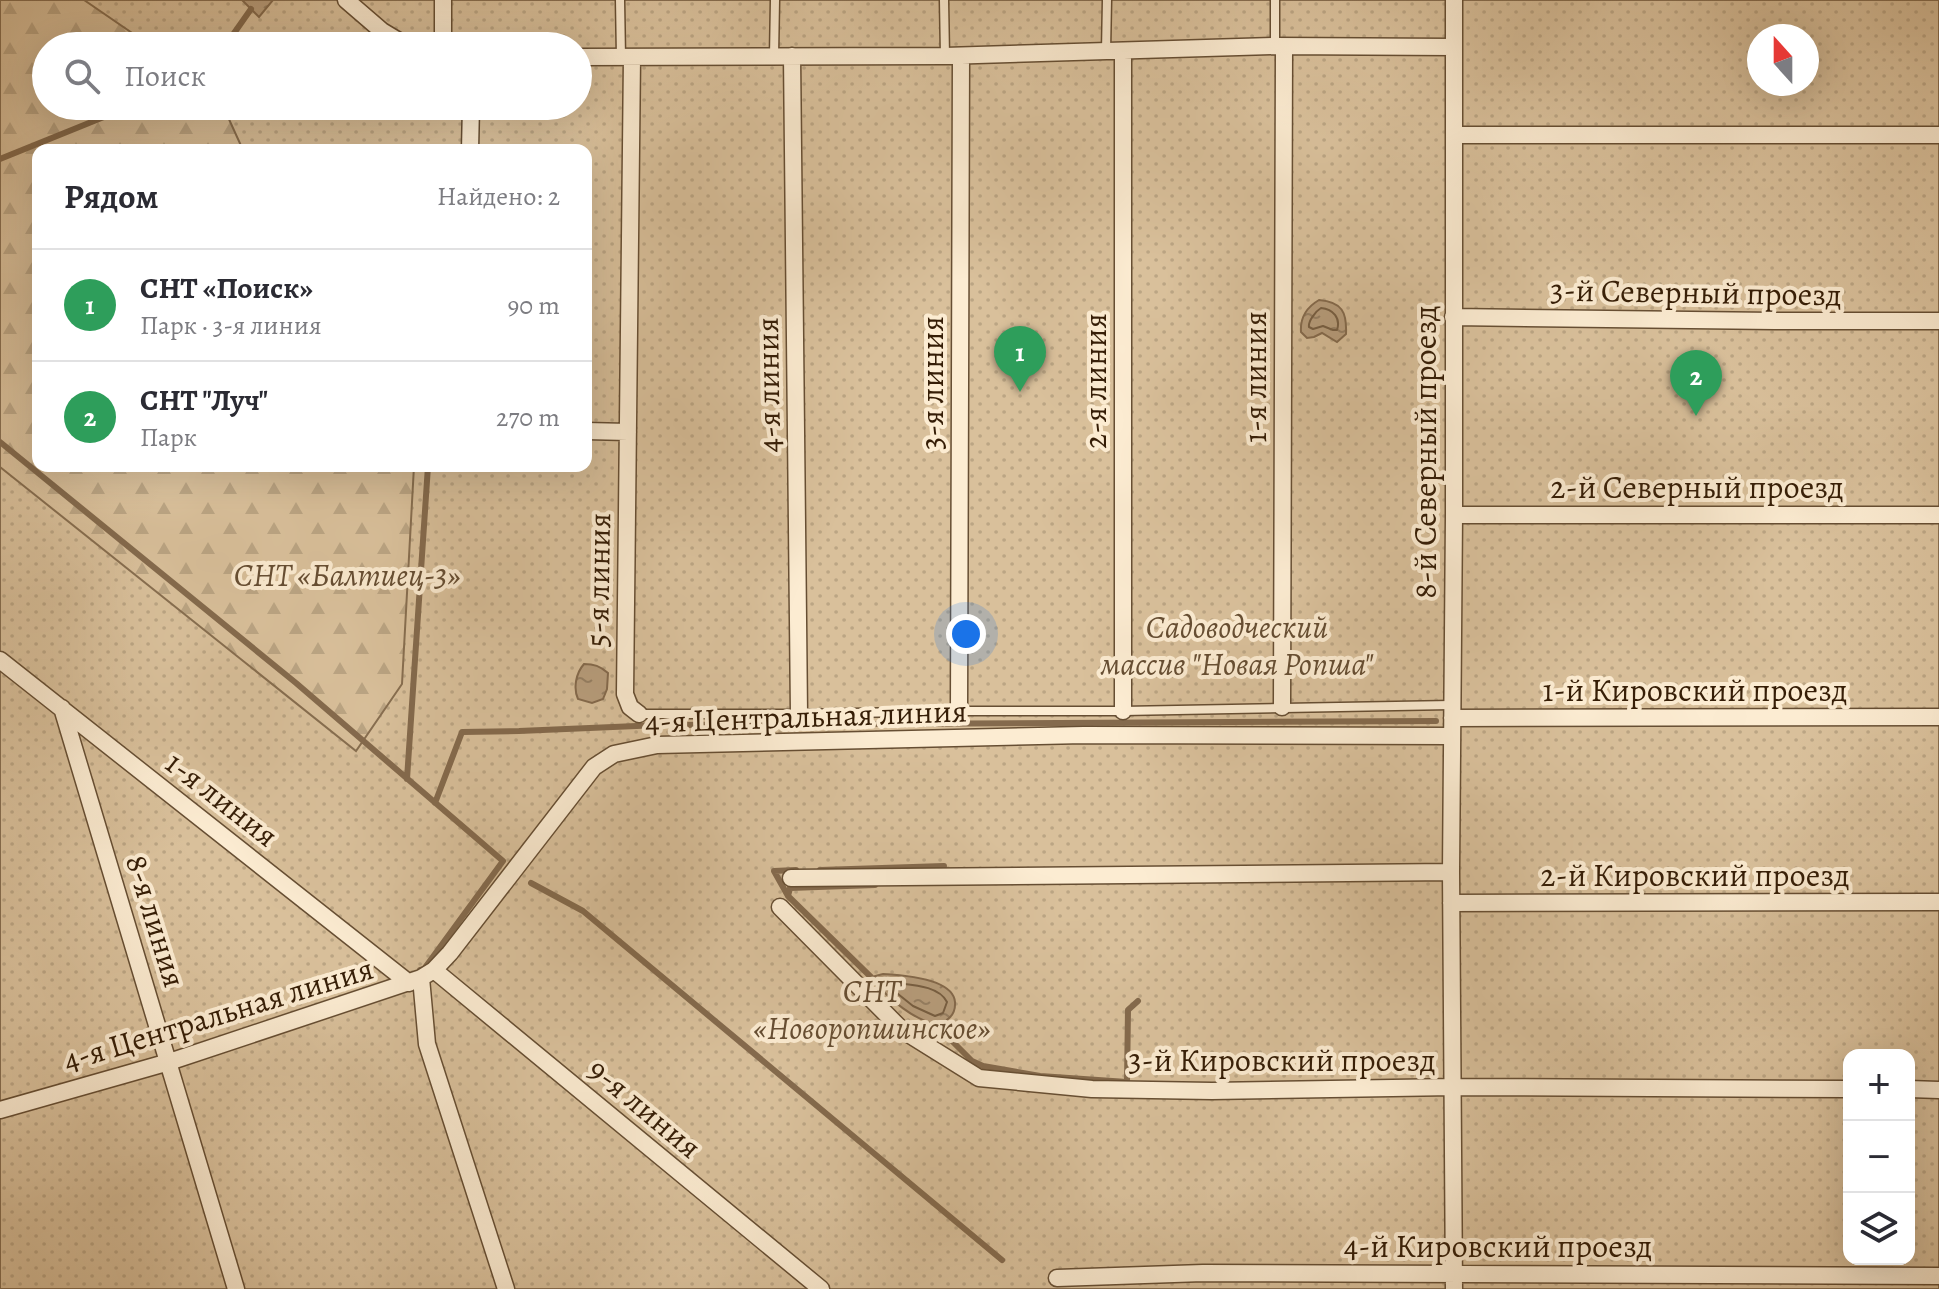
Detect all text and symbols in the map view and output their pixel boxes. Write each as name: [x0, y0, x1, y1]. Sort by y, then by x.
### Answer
north arrow: [1747, 24, 1819, 96]
search box: [32, 32, 592, 120]
icon: search: [60, 54, 104, 98]
text: Поиск: [124, 56, 206, 96]
text: Рядом: [64, 173, 158, 220]
text: Найдено: 2: [437, 179, 560, 214]
street label: 3-й Северный проезд: [1550, 267, 1842, 317]
text: СНТ «Поиск»: [140, 268, 313, 308]
text: 1: [85, 288, 95, 323]
text: 90 m: [508, 288, 560, 323]
street label: 8-й Северный проезд: [1403, 305, 1447, 599]
text: Парк · 3-я линия: [140, 308, 322, 343]
street label: 1-я линия: [1233, 311, 1277, 443]
street label: 2-я линия: [1073, 313, 1117, 449]
street label: 3-я линия: [910, 316, 954, 450]
street label: 4-я линия: [745, 317, 791, 453]
pin: 1: [994, 326, 1046, 392]
pin: 2: [1670, 350, 1722, 416]
text: СНТ "Луч": [140, 380, 268, 420]
text: 2: [84, 400, 96, 435]
text: 270 m: [496, 400, 560, 435]
text: Парк: [140, 420, 197, 455]
street label: 2-й Северный проезд: [1550, 465, 1844, 509]
street label: 5-я линия: [575, 512, 621, 648]
park label: СНТ «Балтиец-3»: [234, 553, 460, 597]
park label: Садоводческий массив "Новая Ропша": [1100, 605, 1374, 686]
your location: [946, 614, 986, 654]
street label: 1-й Кировский проезд: [1542, 668, 1848, 712]
street label: 4-я Центральная линия: [644, 688, 968, 744]
street label: 1-я линия: [157, 741, 287, 857]
street label: 8-я линия: [115, 849, 197, 993]
street label: 2-й Кировский проезд: [1540, 853, 1850, 897]
street label: 4-я Центральная линия: [58, 946, 378, 1082]
park label: СНТ «Новоропшинское»: [754, 969, 990, 1050]
street label: 3-й Кировский проезд: [1128, 1038, 1436, 1082]
street label: 9-я линия: [579, 1048, 711, 1168]
map controls: [1843, 1049, 1915, 1265]
button: +: [1843, 1049, 1915, 1121]
button: −: [1843, 1121, 1915, 1193]
button: layers: [1843, 1193, 1915, 1265]
street label: 4-й Кировский проезд: [1344, 1224, 1652, 1268]

